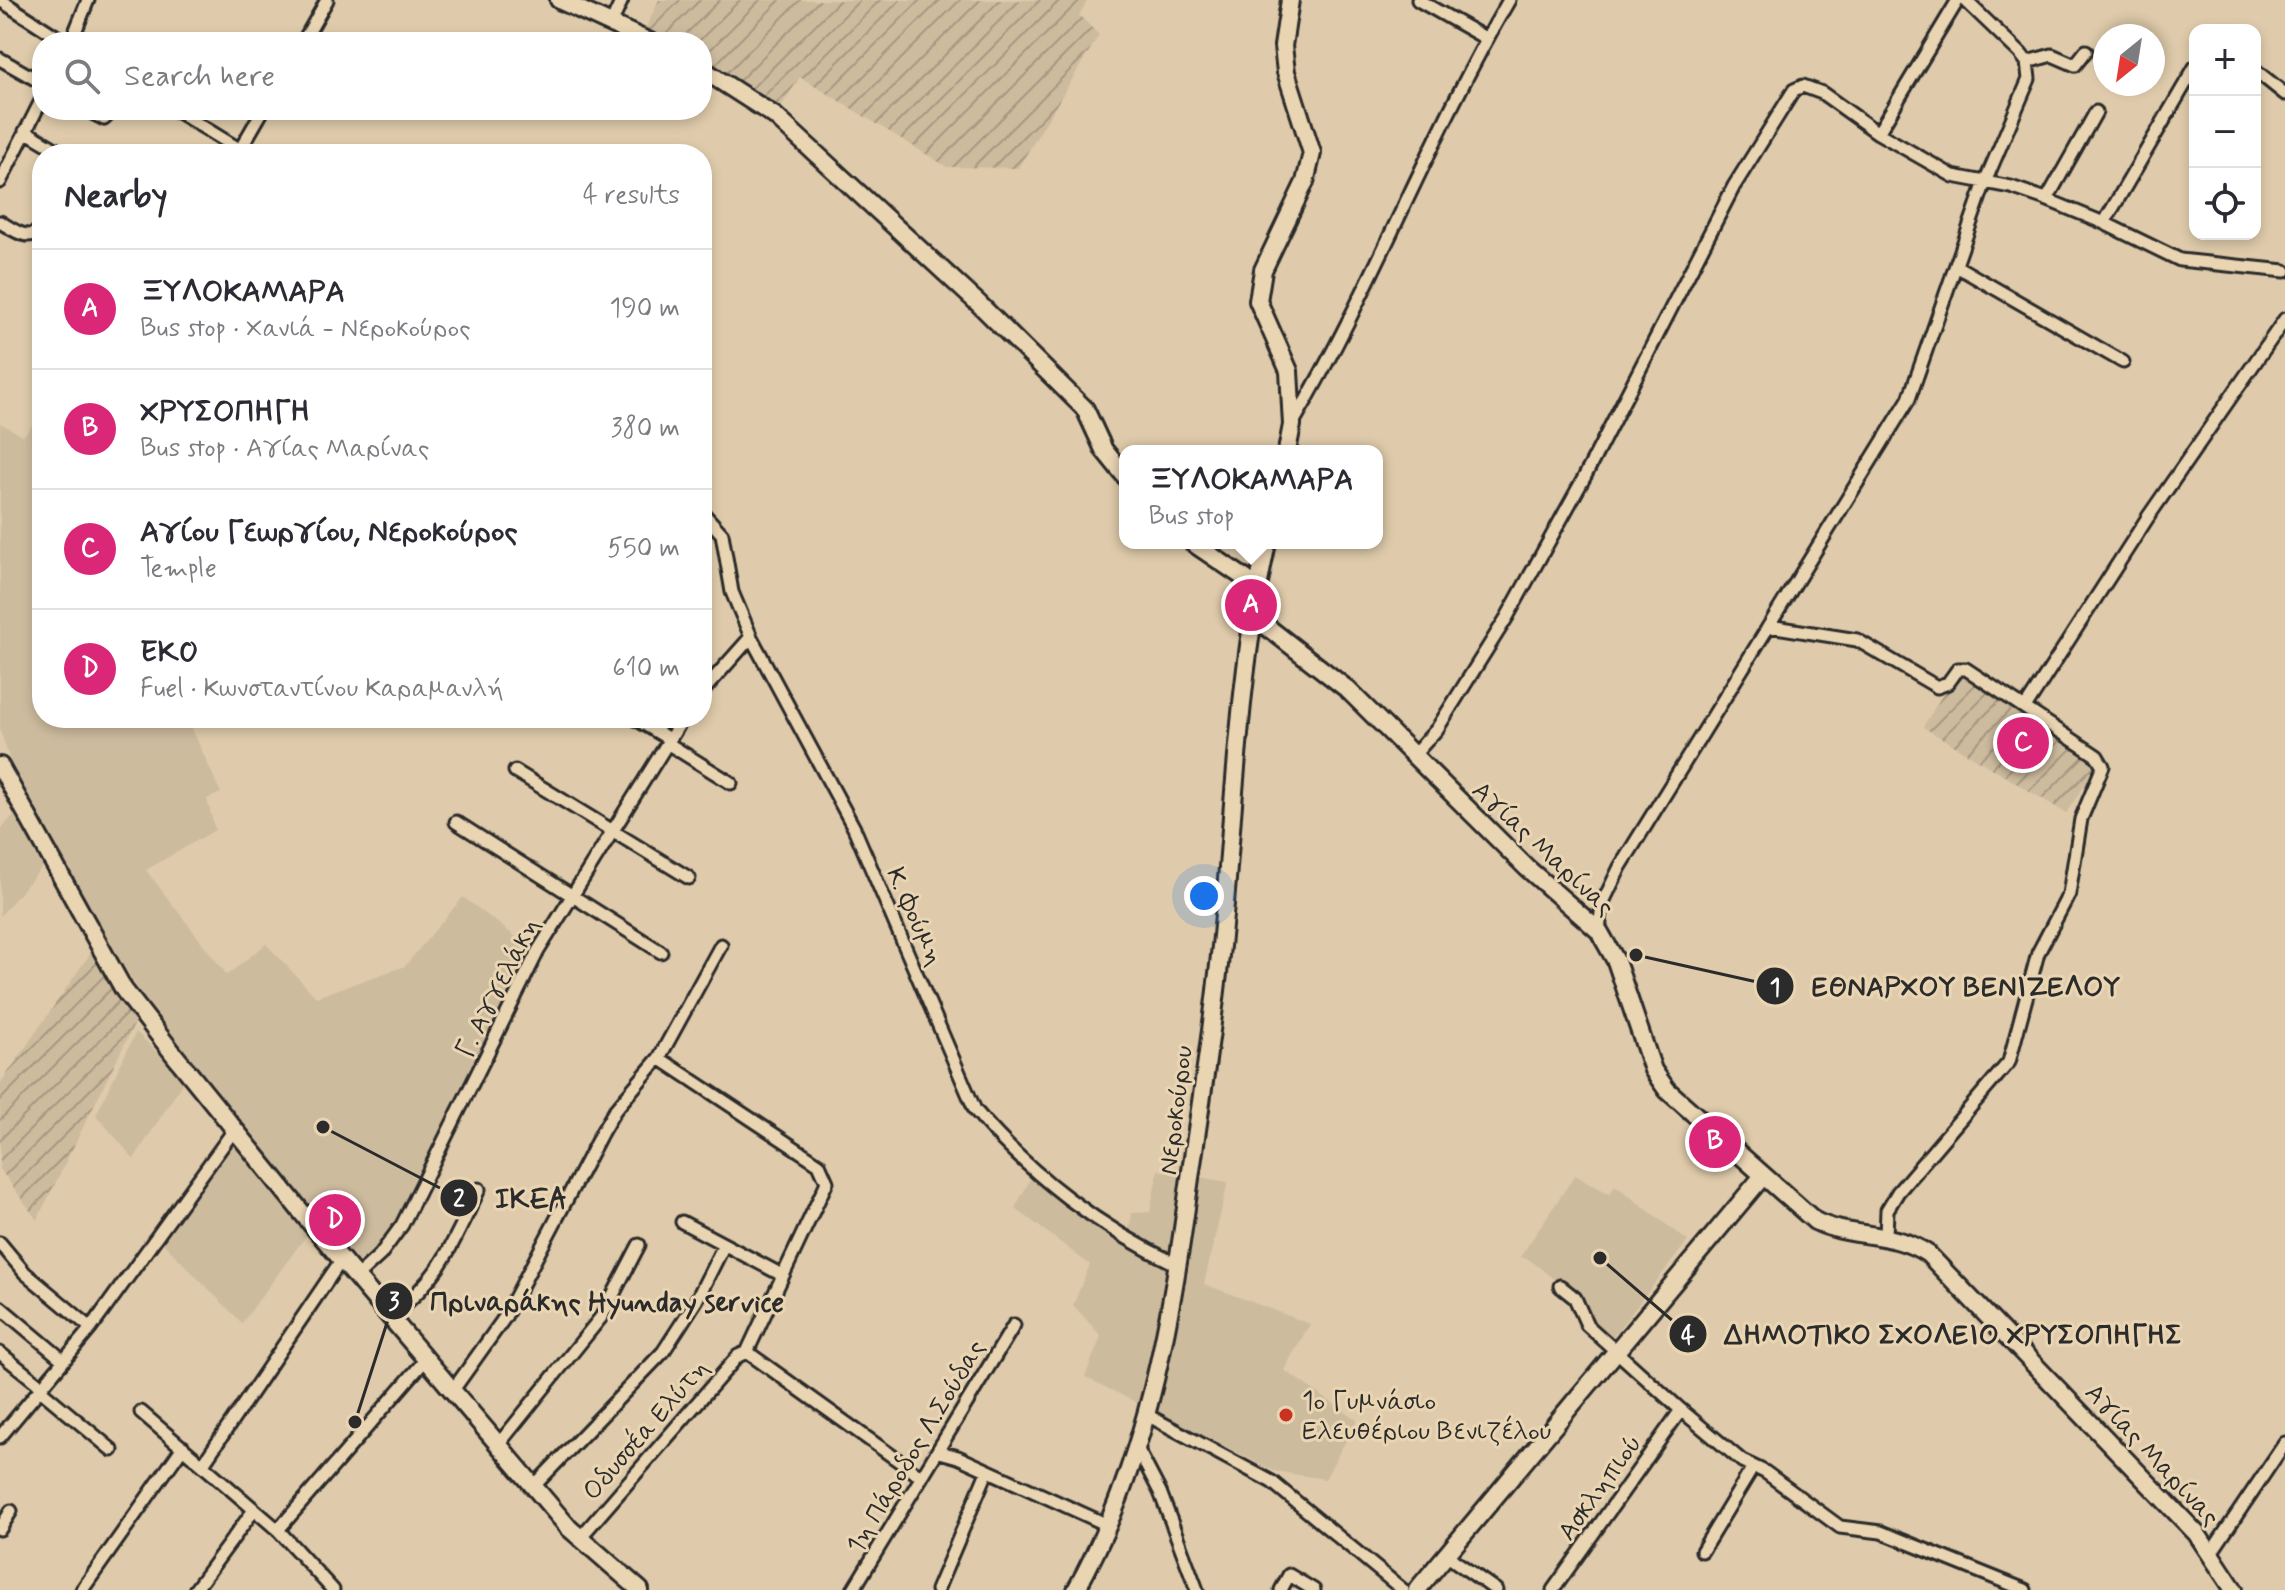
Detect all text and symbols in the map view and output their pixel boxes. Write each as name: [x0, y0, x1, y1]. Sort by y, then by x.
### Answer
north arrow: [2093, 24, 2165, 96]
map controls: [2189, 24, 2261, 240]
button: +: [2189, 24, 2261, 96]
search box: [32, 32, 712, 120]
icon: search: [60, 54, 104, 98]
text: Search here: [124, 57, 275, 96]
button: −: [2189, 96, 2261, 168]
button: locate: [2189, 168, 2261, 240]
text: Nearby: [64, 174, 168, 219]
text: 4 results: [583, 179, 680, 213]
text: ΞΥΛΟΚΑΜΑΡΑ: [140, 273, 345, 312]
text: A: [81, 292, 99, 326]
text: 190 m: [610, 292, 680, 326]
text: Bus stop · Χανιά - Νεροκούρος: [140, 312, 471, 346]
text: ΧΡΥΣΟΠΗΓΗ: [140, 393, 310, 432]
text: B: [82, 412, 98, 446]
text: 380 m: [611, 412, 680, 446]
text: Bus stop · Αγίας Μαρίνας: [140, 432, 429, 466]
popup: [1119, 445, 1383, 549]
text: ΞΥΛΟΚΑΜΑΡΑ: [1148, 461, 1354, 500]
text: Bus stop: [1148, 500, 1235, 534]
text: Αγίου Γεωργίου, Νεροκούρος: [140, 513, 518, 552]
text: C: [81, 532, 99, 566]
text: 550 m: [607, 532, 680, 566]
text: Temple: [140, 552, 217, 586]
pin: A: [1225, 575, 1277, 635]
text: EKO: [140, 633, 198, 672]
text: D: [81, 652, 99, 686]
text: 610 m: [612, 652, 680, 686]
text: Fuel · Κωνσταντίνου Καραμανλή: [140, 672, 504, 706]
pin: C: [1997, 713, 2049, 773]
street label: Αγίας Μαρίνας: [1464, 775, 1621, 924]
street label: Κ. Φούμη: [877, 862, 951, 971]
your location: [1184, 876, 1224, 916]
street label: Γ. Αγγελάκη: [449, 912, 549, 1064]
callout: ΕΘΝΑΡΧΟΥ ΒΕΝΙΖΕΛΟΥ: [1755, 960, 2136, 1012]
text: ΕΘΝΑΡΧΟΥ ΒΕΝΙΖΕΛΟΥ: [1811, 970, 2121, 1007]
text: 1: [1770, 973, 1780, 1004]
street label: Νεροκούρου: [1152, 1044, 1202, 1177]
pin: B: [1689, 1112, 1741, 1172]
callout: IKEA: [439, 1172, 584, 1224]
text: IKEA: [495, 1182, 567, 1219]
text: 2: [453, 1184, 465, 1215]
pin: D: [309, 1190, 361, 1250]
callout: Πριναράκης Hyunday service: [374, 1275, 801, 1327]
text: Πριναράκης Hyunday service: [430, 1285, 784, 1322]
text: 3: [389, 1287, 400, 1318]
callout: ΔΗΜΟΤΙΚΟ ΣΧΟΛΕΙΟ ΧΡΥΣΟΠΗΓΗΣ: [1668, 1308, 2198, 1360]
text: ΔΗΜΟΤΙΚΟ ΣΧΟΛΕΙΟ ΧΡΥΣΟΠΗΓΗΣ: [1723, 1318, 2182, 1355]
text: 4: [1681, 1321, 1695, 1352]
street label: 1η Πάροδος Λ.Σούδας: [839, 1334, 994, 1560]
street label: Οδυσσέα Ελύτη: [576, 1352, 717, 1508]
street label: Αγίας Μαρίνας: [2077, 1377, 2226, 1534]
place label: 1ο Γυμνάσιο Ελευθέριου Βενιζέλου: [1302, 1385, 1551, 1449]
marker: 1ο Γυμνάσιο Ελευθέριου Βενιζέλου: [1277, 1406, 1295, 1424]
street label: Ασκληπιού: [1551, 1428, 1651, 1548]

